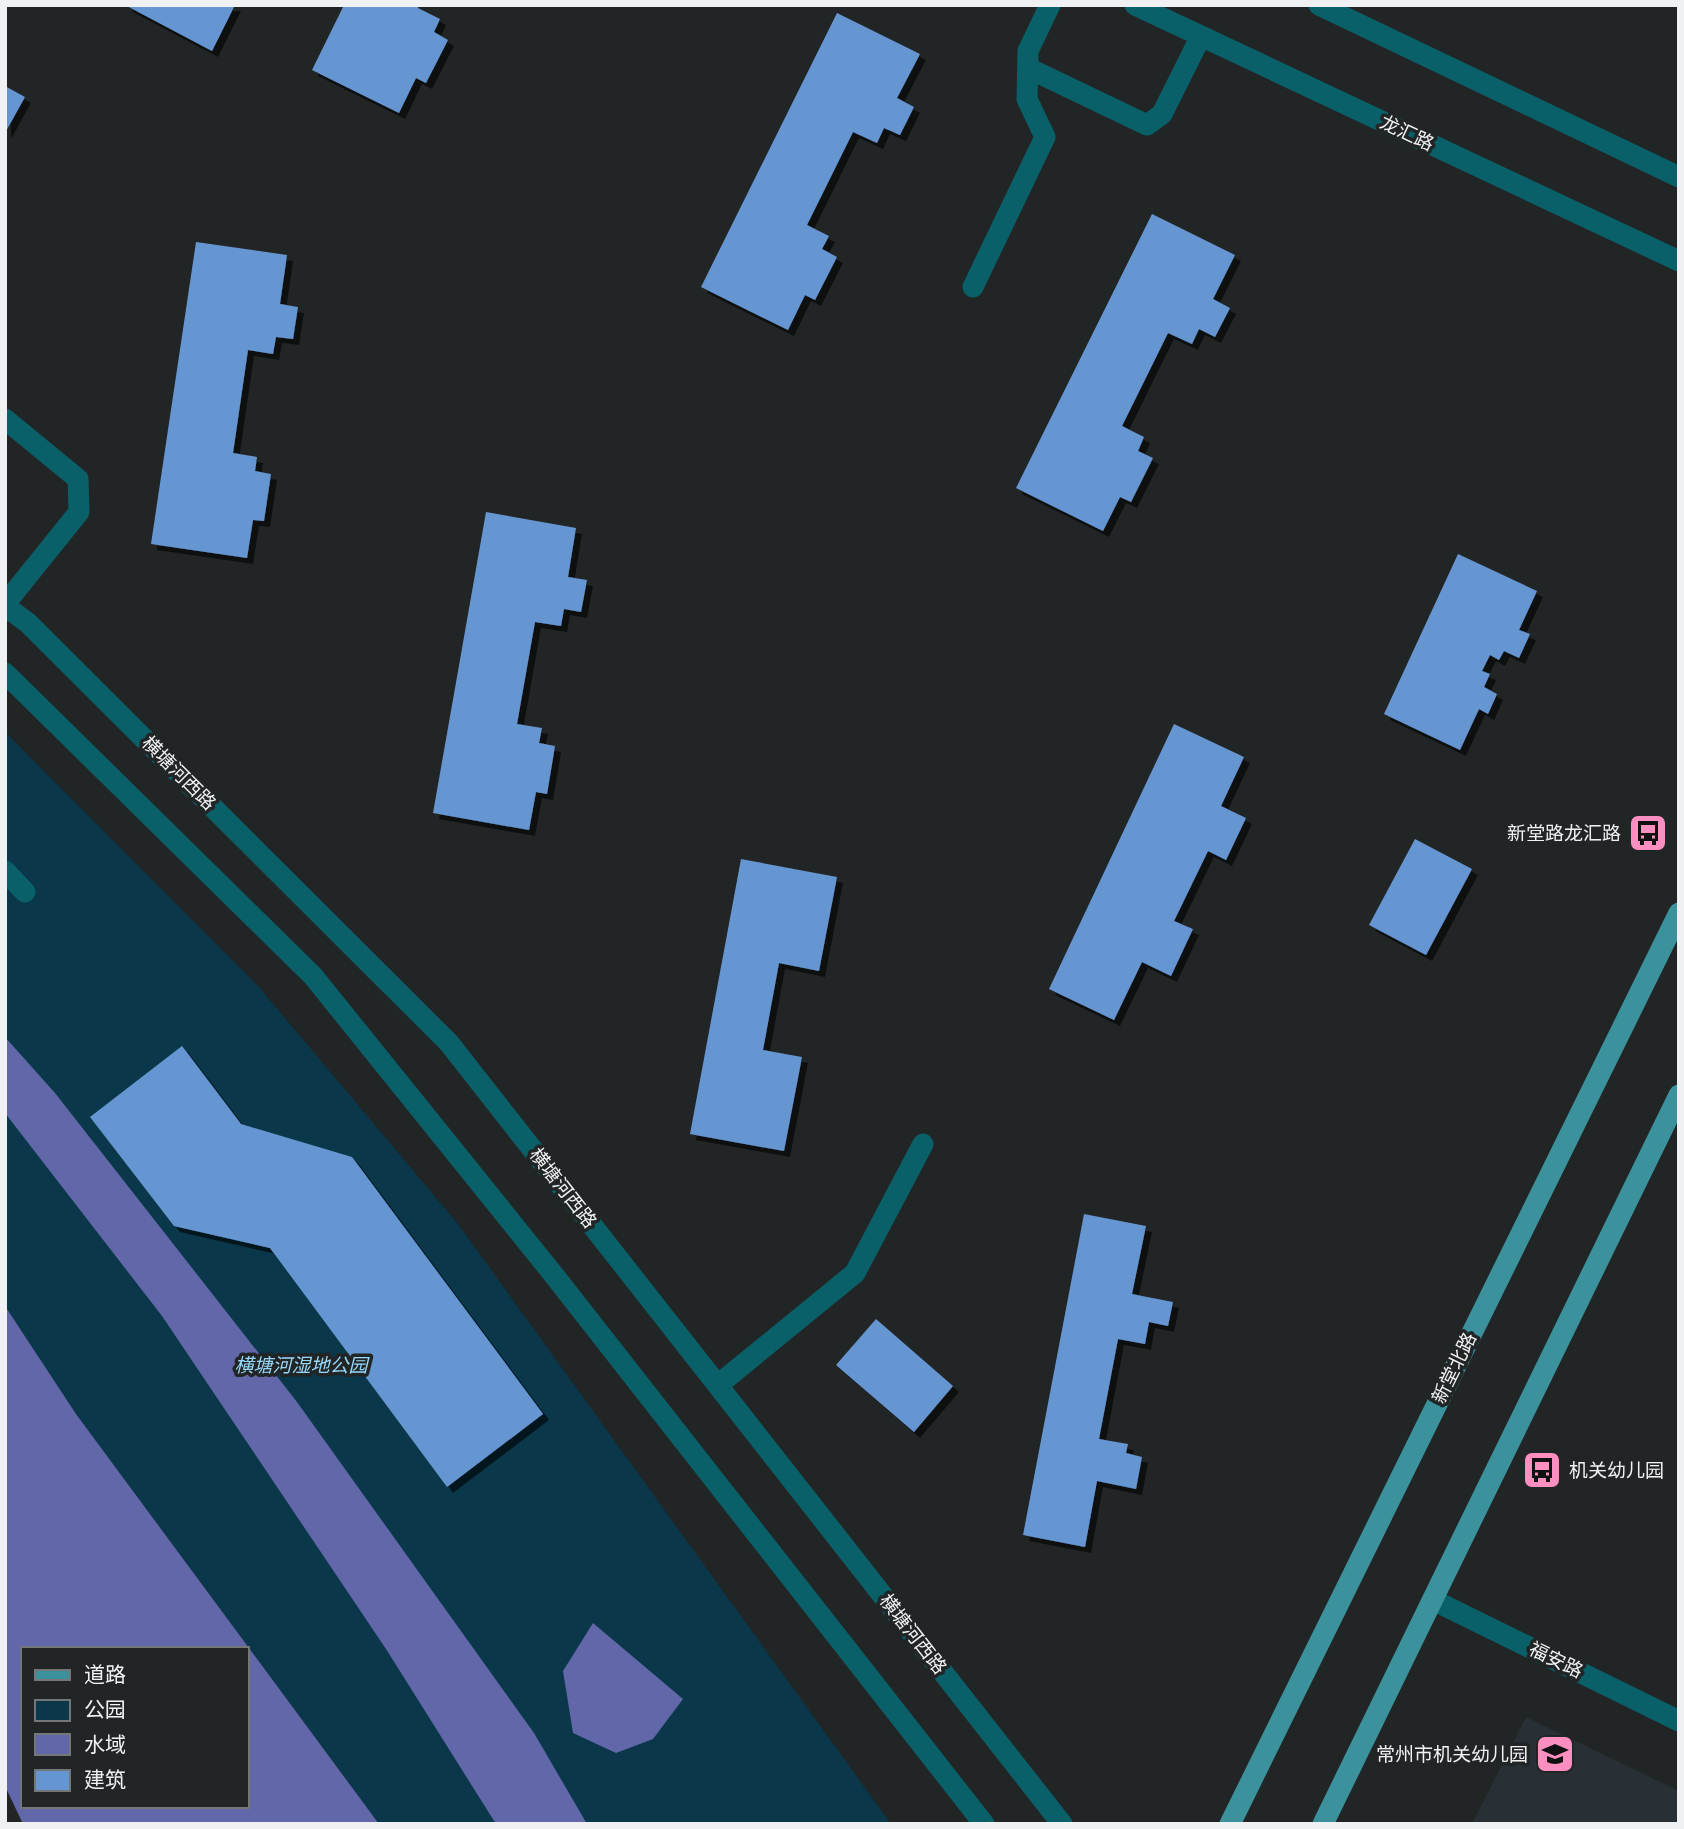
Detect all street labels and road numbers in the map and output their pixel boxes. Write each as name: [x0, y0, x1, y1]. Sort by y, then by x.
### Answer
street label: 龙汇路: [1377, 111, 1437, 155]
street label: 横塘河西路: [138, 732, 220, 814]
street label: 横塘河西路: [525, 1144, 601, 1232]
street label: 新堂北路: [1428, 1329, 1480, 1407]
street label: 横塘河西路: [875, 1590, 951, 1678]
street label: 福安路: [1526, 1638, 1586, 1682]

